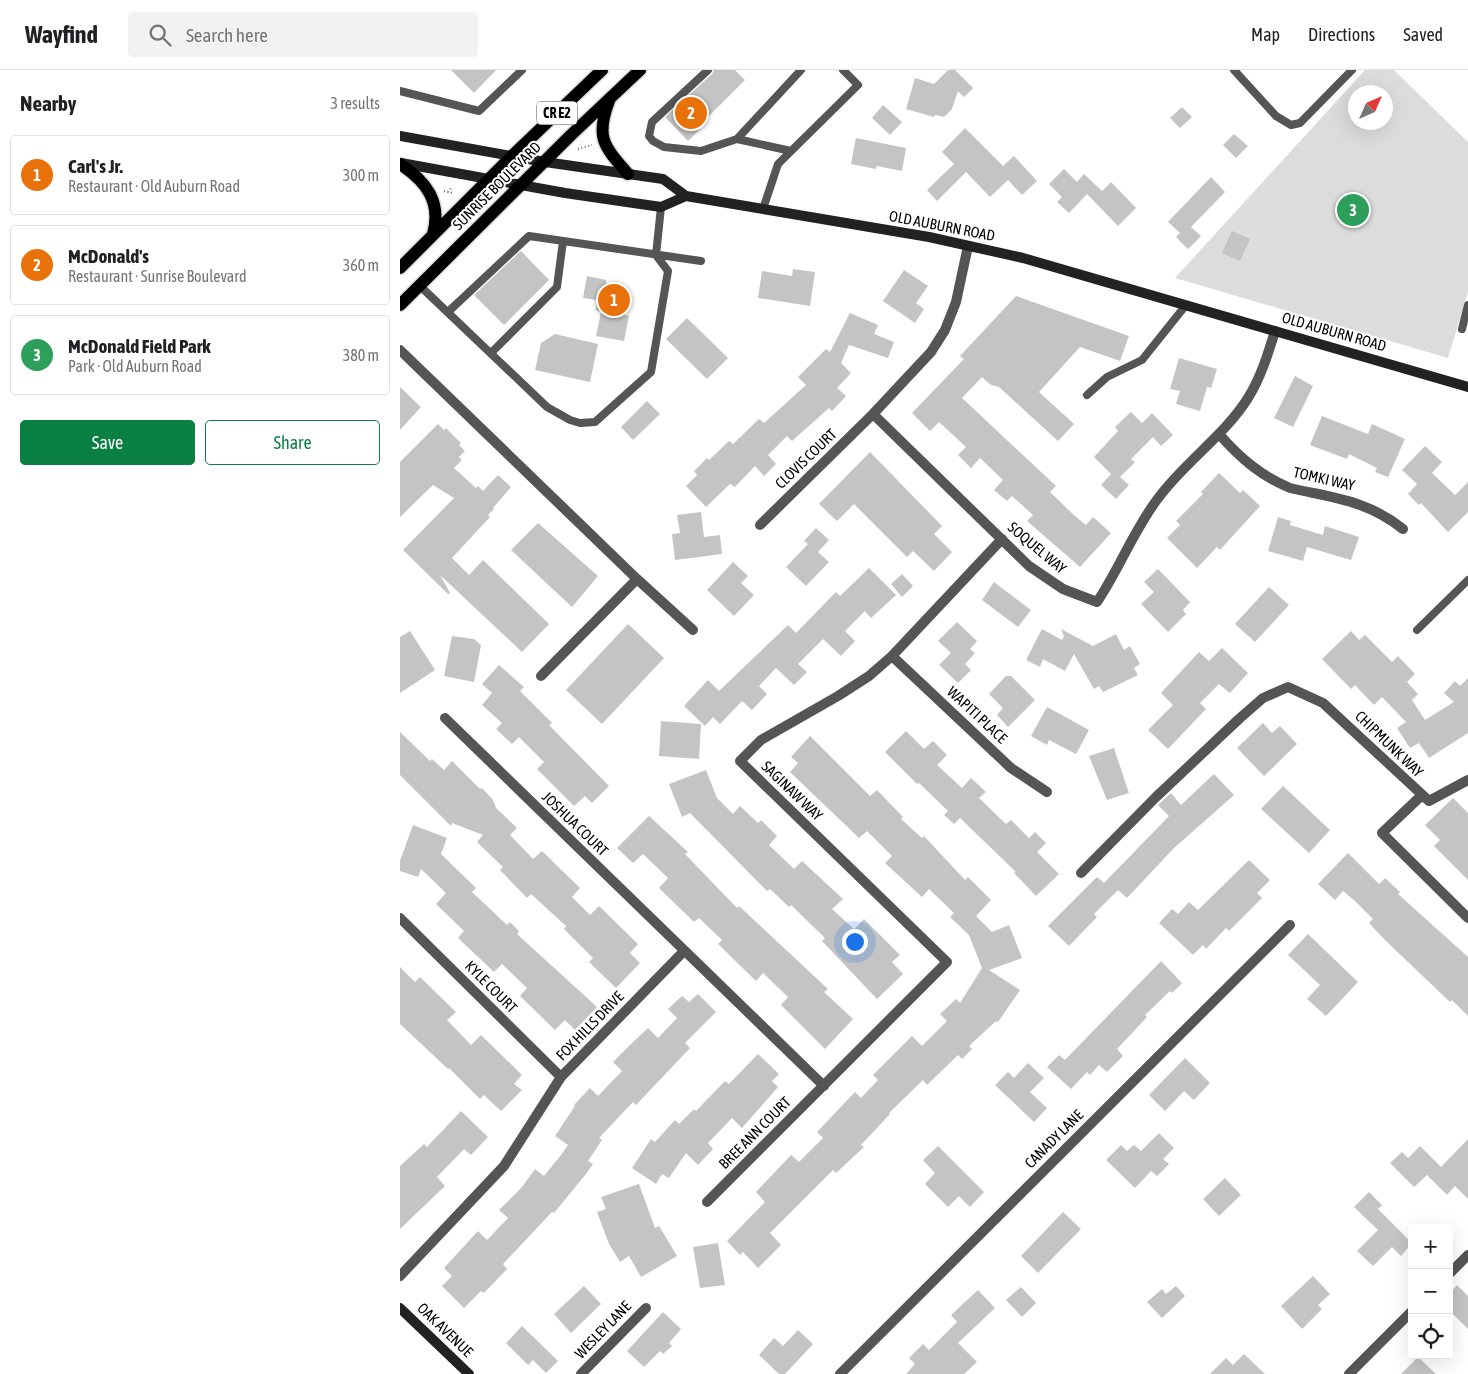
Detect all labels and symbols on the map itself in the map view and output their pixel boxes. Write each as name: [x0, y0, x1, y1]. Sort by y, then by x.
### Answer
north arrow: [1348, 85, 1393, 130]
pin: 2: [675, 94, 707, 132]
road number: CR E2: [537, 102, 577, 124]
street label: SUNRISE BOULEVARD: [449, 138, 544, 233]
pin: 3: [1337, 191, 1369, 229]
street label: OLD AUBURN ROAD: [888, 207, 996, 244]
pin: 1: [598, 281, 630, 319]
street label: OLD AUBURN ROAD: [1280, 309, 1388, 354]
street label: CLOVIS COURT: [771, 425, 840, 492]
street label: TOMKI WAY: [1292, 463, 1357, 494]
street label: SOQUEL WAY: [1005, 518, 1070, 577]
street label: WAPITI PLACE: [944, 683, 1011, 747]
street label: CHIPMUNK WAY: [1352, 707, 1427, 780]
street label: SAGINAW WAY: [758, 757, 827, 824]
street label: JOSHUA COURT: [539, 788, 612, 860]
your location: [842, 929, 868, 955]
street label: KYLE COURT: [462, 957, 521, 1016]
street label: FOX HILLS DRIVE: [552, 987, 627, 1064]
street label: BREE ANN COURT: [715, 1093, 794, 1172]
street label: CANADY LANE: [1021, 1106, 1087, 1171]
street label: WESLEY LANE: [571, 1297, 634, 1362]
street label: OAK AVENUE: [414, 1299, 477, 1361]

